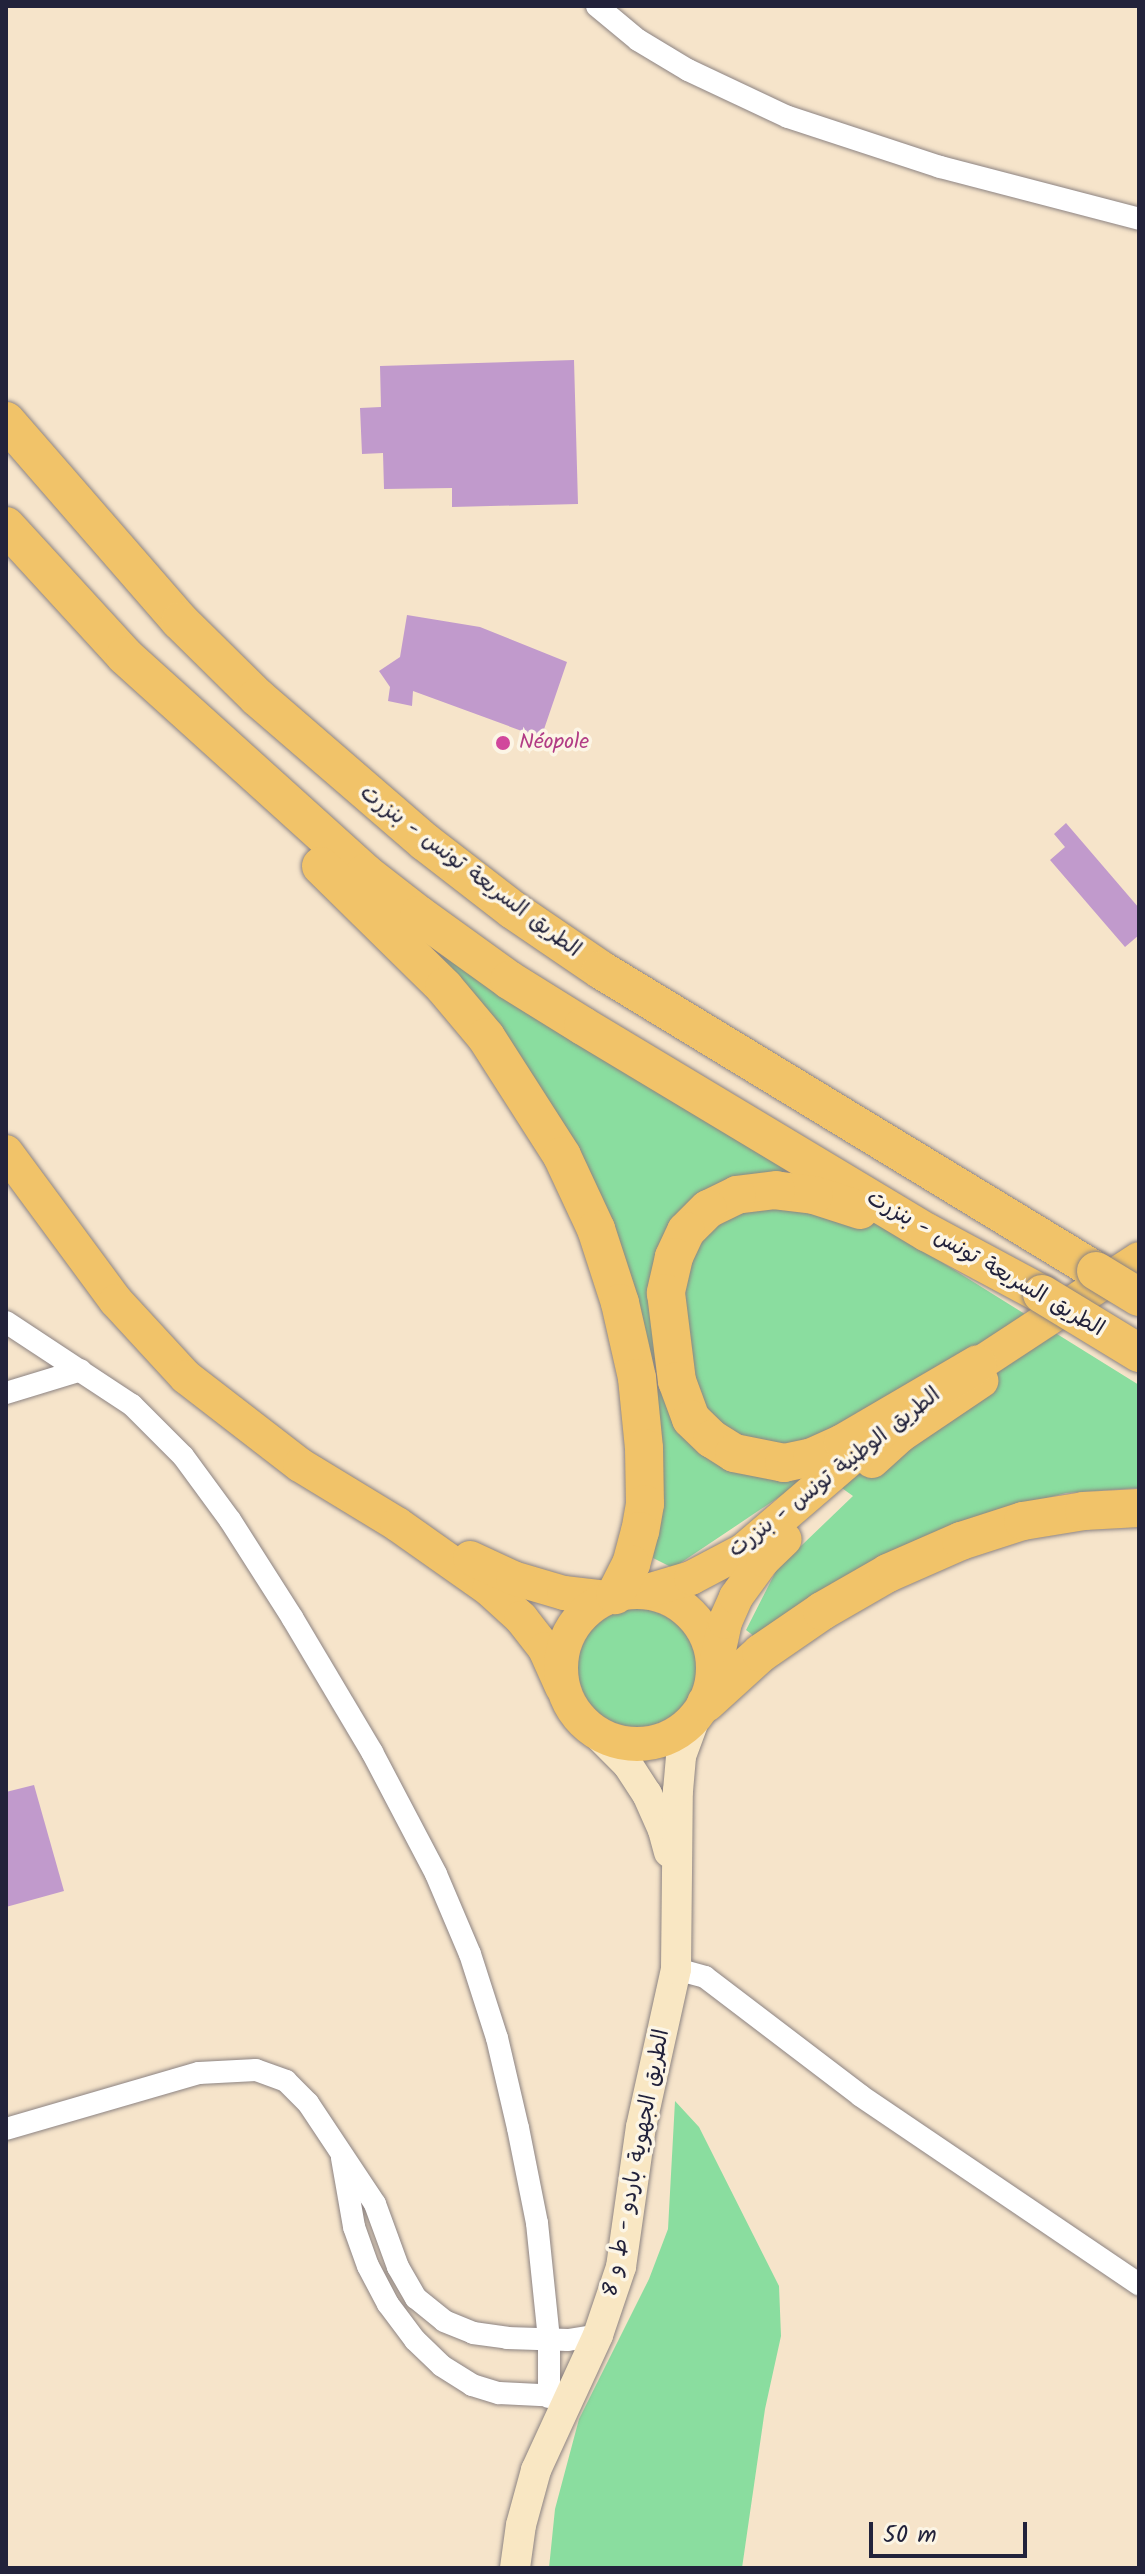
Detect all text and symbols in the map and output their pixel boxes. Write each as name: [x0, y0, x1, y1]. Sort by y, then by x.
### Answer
place label: Néopole: [519, 730, 589, 756]
marker: Néopole: [494, 734, 512, 752]
street label: الطريق السريعة تونس - بنزرت: [354, 780, 586, 964]
street label: الطريق السريعة تونس - بنزرت: [861, 1185, 1109, 1343]
street label: الطريق الوطنية تونس - بنزرت: [724, 1382, 946, 1564]
street label: الطريق الجهوية باردو - ط و 8: [598, 2027, 676, 2299]
scale bar: [873, 2506, 1031, 2556]
text: 50 m: [883, 2516, 937, 2555]

